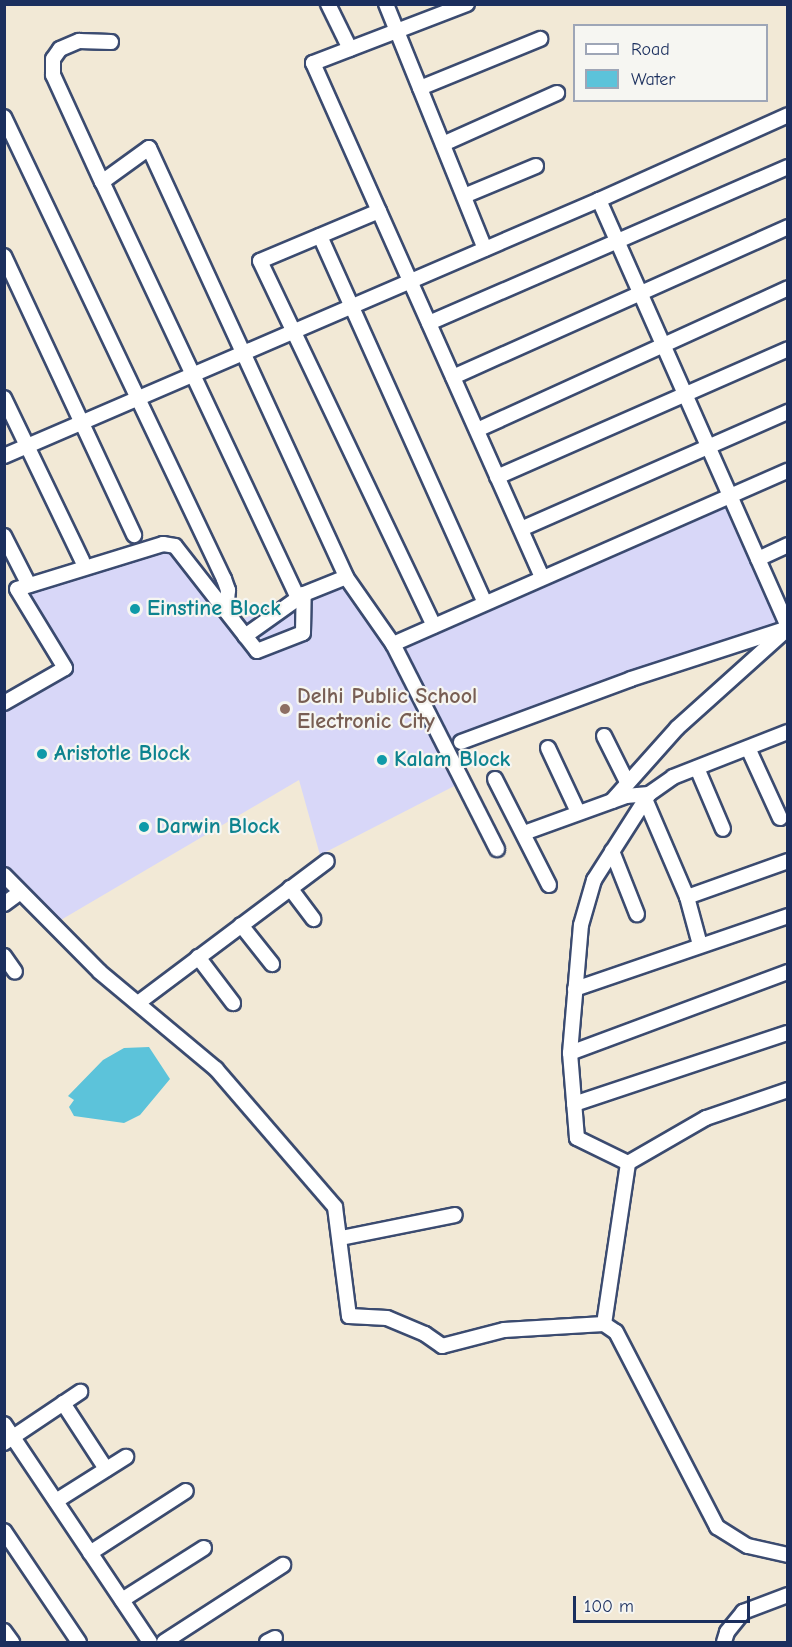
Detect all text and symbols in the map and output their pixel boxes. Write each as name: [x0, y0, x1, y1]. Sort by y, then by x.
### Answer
legend: [573, 24, 768, 102]
text: Road: [631, 39, 670, 60]
text: Water: [631, 69, 675, 90]
place label: Einstine Block: [147, 596, 281, 622]
marker: Einstine Block: [128, 602, 142, 616]
place label: Delhi Public School Electronic City: [297, 683, 477, 734]
marker: Delhi Public School Electronic City: [278, 702, 292, 716]
place label: Aristotle Block: [54, 741, 190, 767]
marker: Aristotle Block: [35, 747, 49, 761]
place label: Kalam Block: [394, 747, 510, 773]
marker: Kalam Block: [375, 753, 389, 767]
place label: Darwin Block: [156, 814, 280, 840]
marker: Darwin Block: [137, 820, 151, 834]
scale bar: [576, 1584, 753, 1622]
text: 100 m: [584, 1596, 634, 1617]

